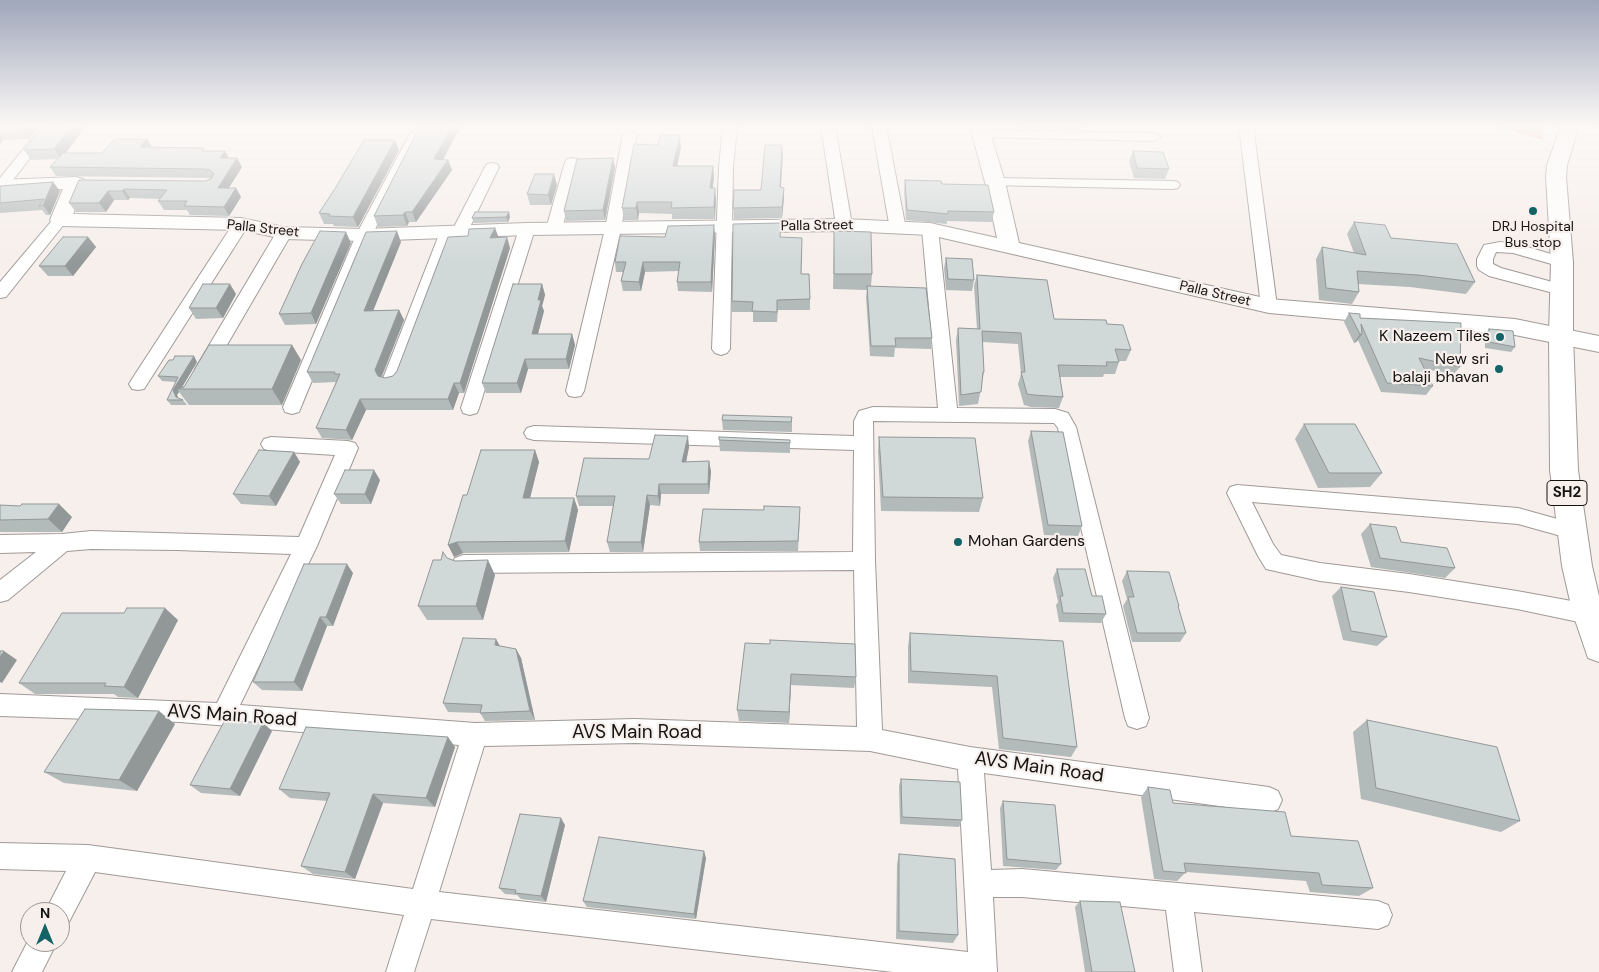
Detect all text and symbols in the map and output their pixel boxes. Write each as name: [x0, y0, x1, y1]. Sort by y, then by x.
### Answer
marker: DRJ Hospital Bus stop: [1527, 205, 1539, 217]
street label: Palla Street: [226, 217, 300, 241]
street label: Palla Street: [781, 217, 853, 235]
place label: DRJ Hospital Bus stop: [1492, 219, 1574, 252]
street label: Palla Street: [1178, 278, 1252, 310]
place label: K Nazeem Tiles: [1379, 327, 1490, 347]
marker: K Nazeem Tiles: [1494, 331, 1506, 343]
place label: New sri balaji bhavan: [1392, 350, 1489, 388]
marker: New sri balaji bhavan: [1493, 363, 1505, 375]
road number: SH2: [1547, 480, 1587, 506]
place label: Mohan Gardens: [968, 532, 1085, 552]
marker: Mohan Gardens: [952, 536, 964, 548]
street label: AVS Main Road: [166, 700, 298, 732]
street label: AVS Main Road: [572, 722, 702, 744]
street label: AVS Main Road: [973, 748, 1105, 788]
north arrow: [20, 902, 70, 952]
text: N: [40, 904, 50, 922]

